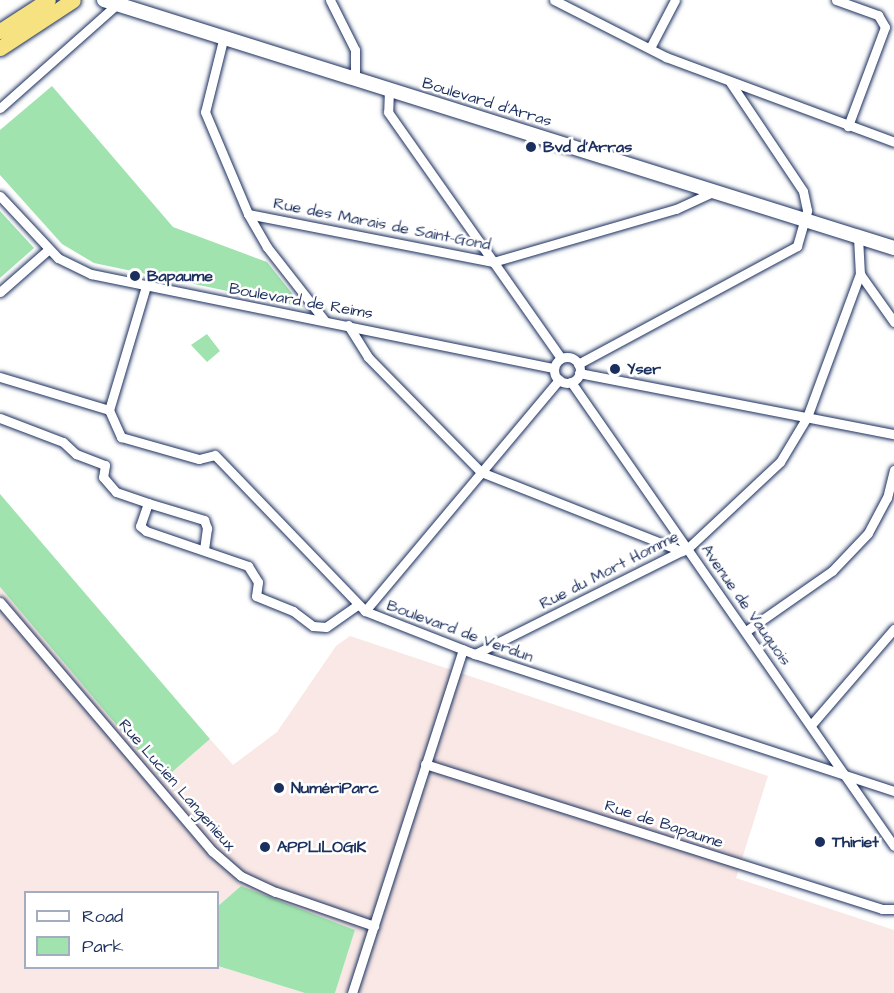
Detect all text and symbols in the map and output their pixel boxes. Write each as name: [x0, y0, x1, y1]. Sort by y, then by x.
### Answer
street label: Boulevard d'Arras: [420, 73, 554, 131]
place label: Bvd d'Arras: [543, 137, 632, 157]
marker: Bvd d'Arras: [524, 140, 538, 154]
street label: Rue des Marais de Saint-Gond: [272, 193, 492, 255]
place label: Bapaume: [147, 266, 213, 286]
marker: Bapaume: [128, 269, 142, 283]
street label: Boulevard de Reims: [228, 279, 374, 323]
place label: Yser: [627, 359, 661, 379]
marker: Yser: [608, 362, 622, 376]
street label: Rue du Mort Homme: [536, 527, 682, 613]
street label: Avenue de Vauquois: [697, 541, 795, 669]
street label: Boulevard de Verdun: [384, 596, 536, 666]
street label: Rue Lucien Langenieux: [115, 715, 239, 855]
place label: NumériParc: [291, 778, 379, 798]
marker: NumériParc: [272, 781, 286, 795]
street label: Rue de Bapaume: [602, 796, 726, 852]
place label: Thiriet: [832, 832, 879, 852]
marker: Thiriet: [813, 835, 827, 849]
place label: APPLILOGIK: [277, 837, 366, 857]
marker: APPLILOGIK: [258, 840, 272, 854]
legend: [24, 891, 219, 969]
text: Road: [82, 904, 123, 929]
text: Park: [82, 934, 124, 959]

